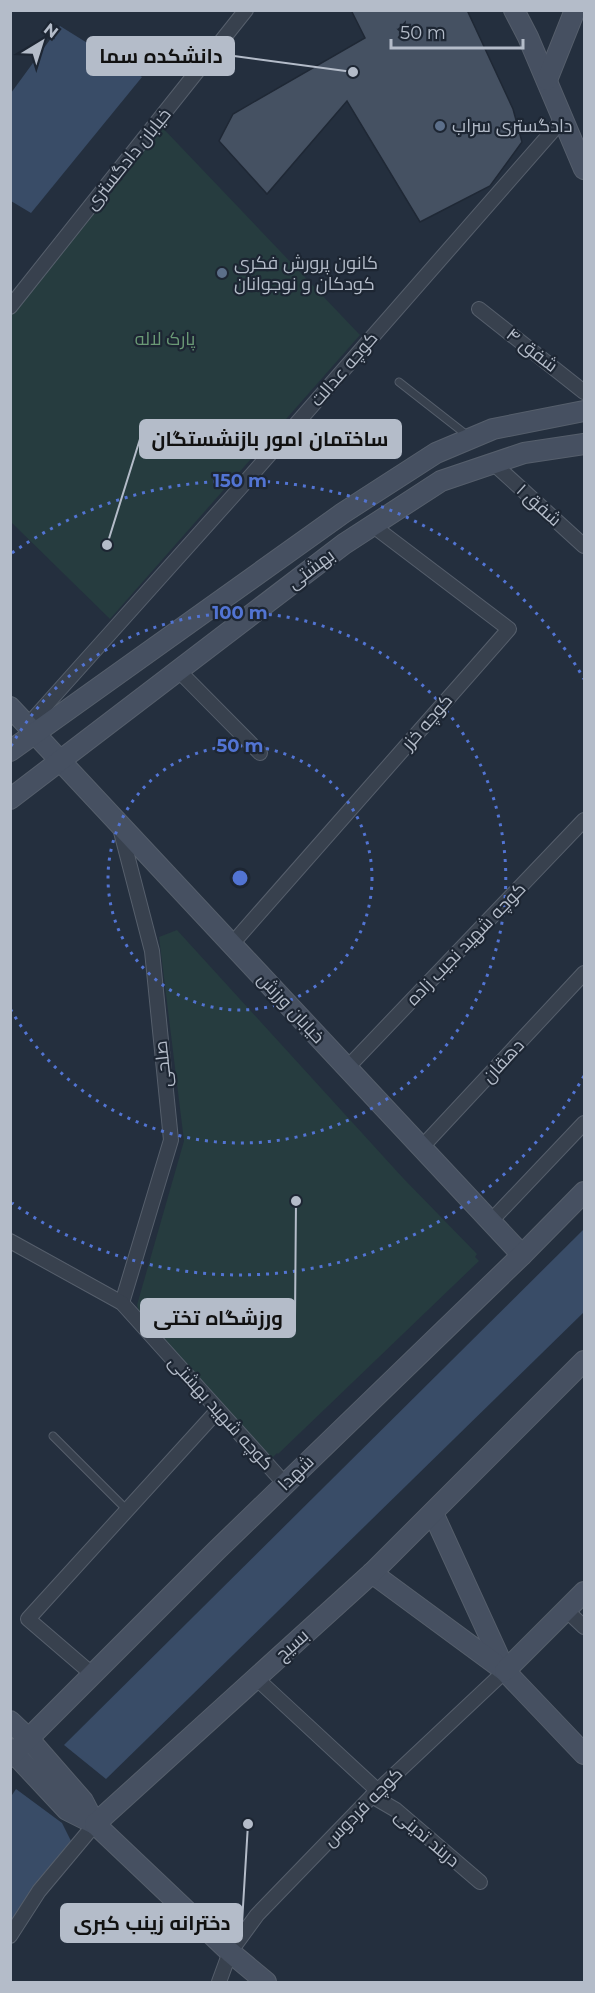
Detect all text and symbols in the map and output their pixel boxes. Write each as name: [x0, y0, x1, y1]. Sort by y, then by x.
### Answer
north arrow: [12, 12, 72, 72]
scale bar: [391, 12, 523, 50]
text: N: [40, 19, 62, 42]
text: 50 m: [400, 22, 446, 44]
callout: دانشکده سما: [87, 37, 234, 75]
text: دانشکده سما: [99, 44, 223, 68]
street label: خیابان دادگستری: [80, 104, 176, 214]
place label: دادگستری سراب: [452, 115, 572, 137]
marker: دادگستری سراب: [433, 119, 447, 133]
place label: کانون پرورش فکری کودکان و نوجوانان: [234, 252, 378, 295]
marker: کانون پرورش فکری کودکان و نوجوانان: [215, 266, 229, 280]
street label: شفق ۴: [501, 323, 562, 378]
street label: کوچه عدالت: [306, 327, 383, 411]
park label: پارک لاله: [135, 328, 196, 351]
callout: ساختمان امور بازنشستگان: [140, 420, 401, 458]
text: ساختمان امور بازنشستگان: [152, 427, 388, 451]
text: 150 m: [213, 470, 267, 492]
street label: شفق ۱: [511, 479, 566, 532]
street label: بهشتی: [283, 544, 339, 594]
text: 100 m: [212, 602, 268, 624]
street label: کوچه خزر: [396, 690, 458, 756]
text: 50 m: [217, 735, 263, 757]
centre of rings: [230, 868, 250, 888]
street label: کوچه شهید نجیب زاده: [402, 878, 531, 1011]
street label: خیابان ورزش: [253, 968, 329, 1048]
street label: دهقان: [477, 1035, 529, 1087]
street label: صلحی: [150, 1039, 176, 1089]
callout: ورزشگاه تختی: [141, 1299, 295, 1337]
text: ورزشگاه تختی: [153, 1306, 283, 1330]
street label: کوچه شهید بهشتی: [163, 1351, 278, 1475]
street label: شهدا: [274, 1451, 318, 1495]
street label: بسیج: [271, 1624, 314, 1666]
street label: کوچه فردوس: [319, 1763, 408, 1852]
street label: دربند تدینی: [390, 1804, 464, 1872]
callout: دخترانه زینب کبری: [61, 1904, 242, 1942]
text: دخترانه زینب کبری: [74, 1911, 230, 1935]

